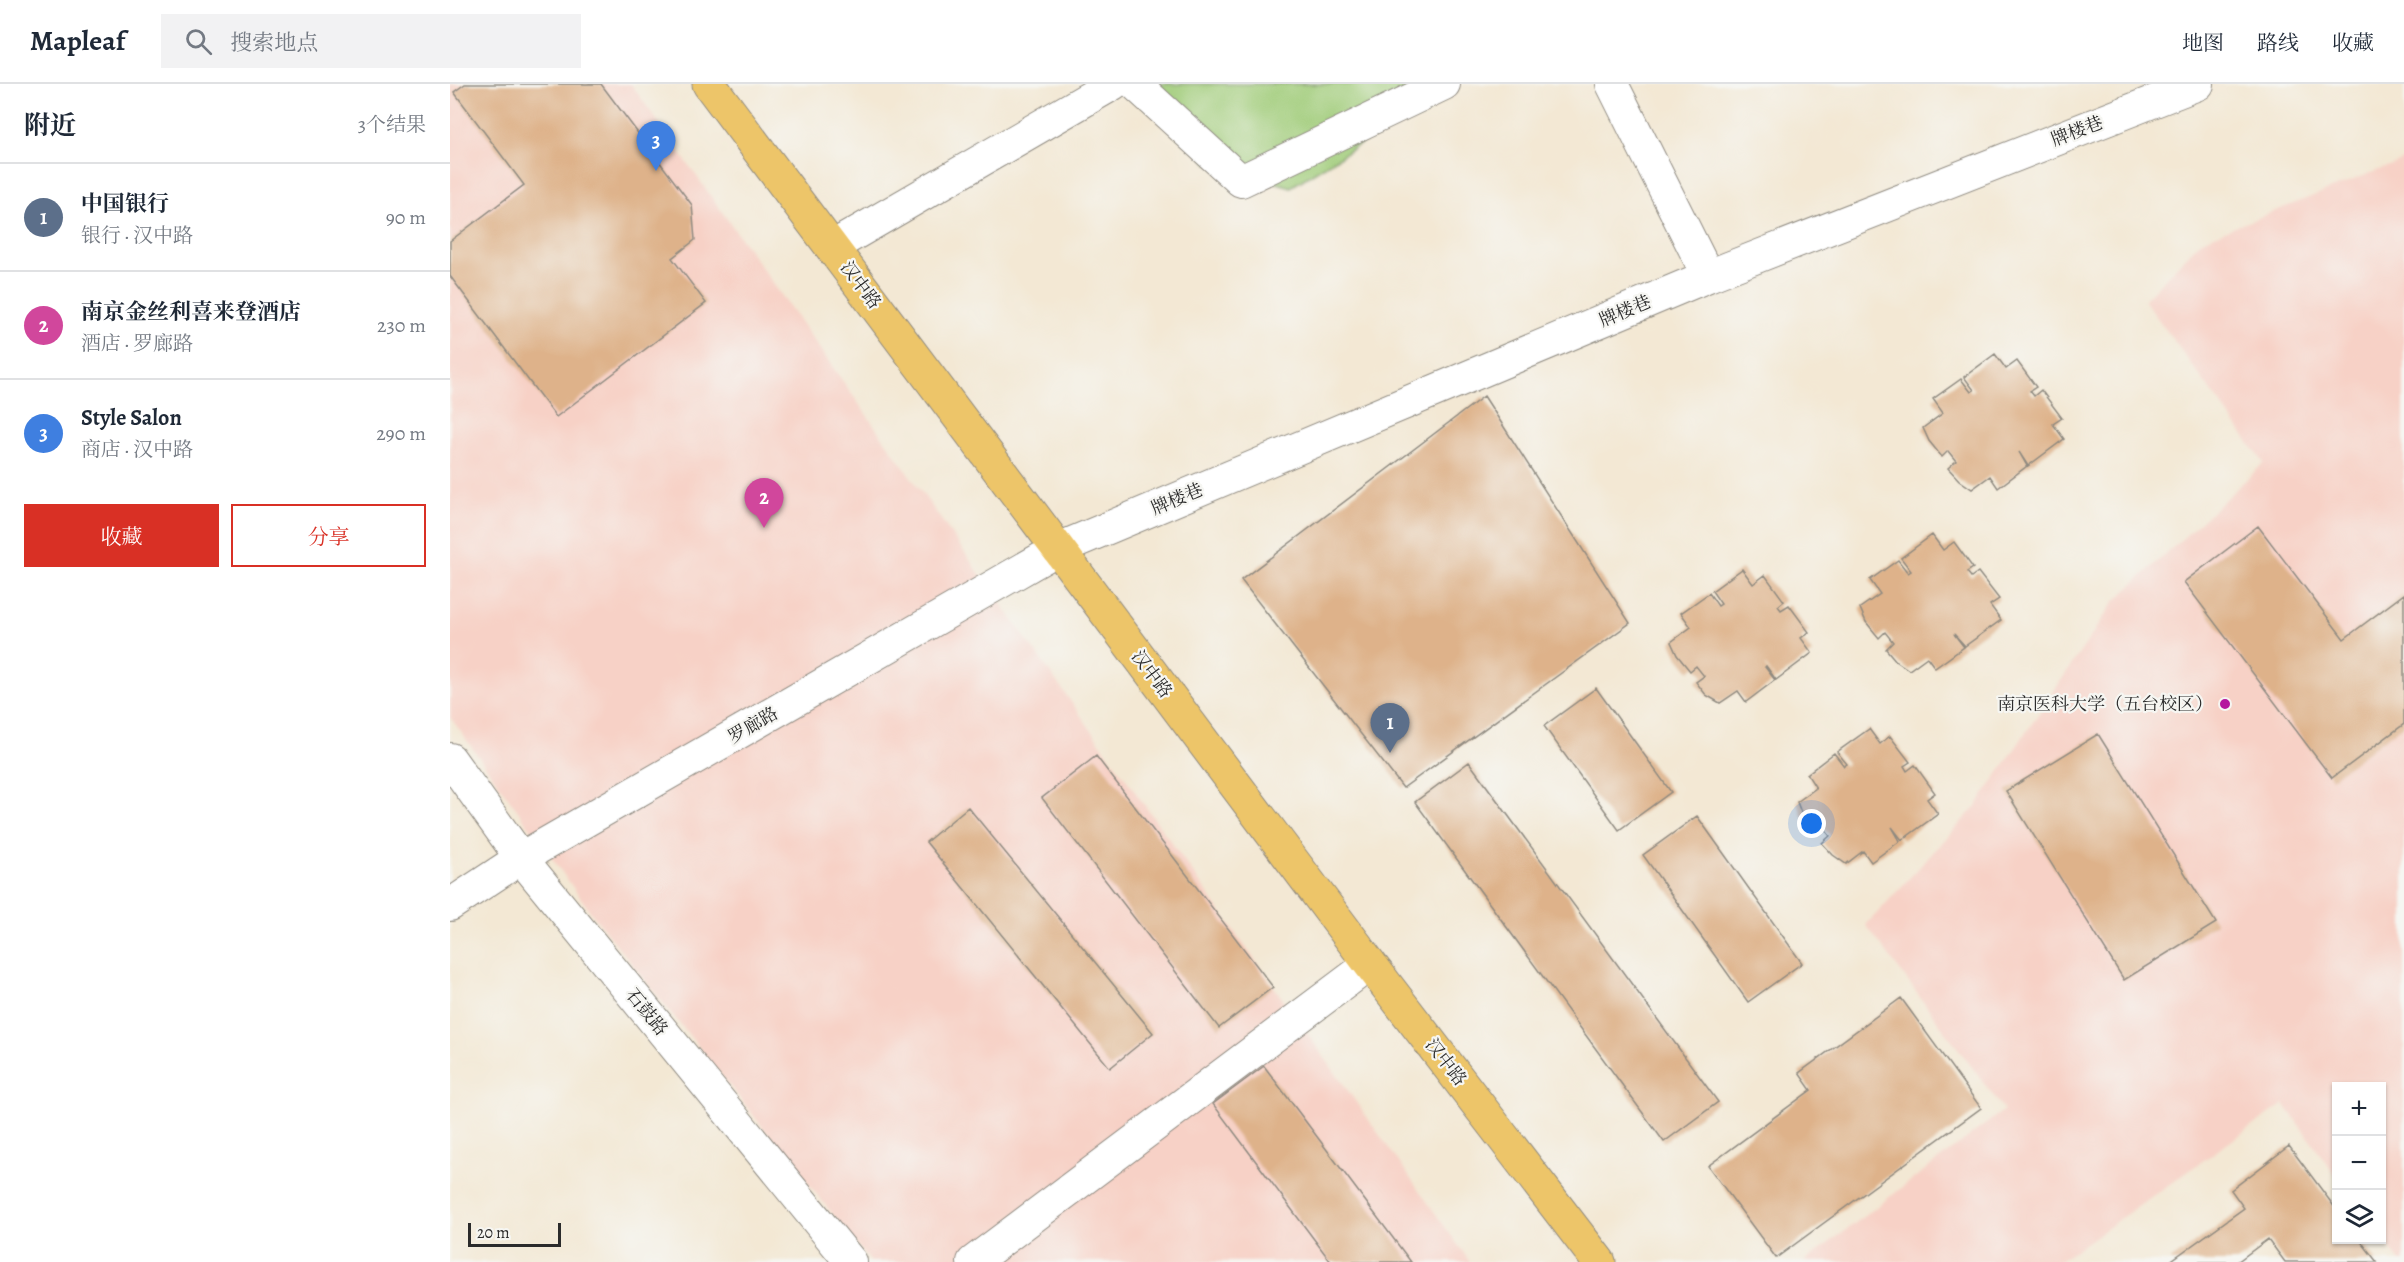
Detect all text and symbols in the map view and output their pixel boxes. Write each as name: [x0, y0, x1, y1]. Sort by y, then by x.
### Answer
search box: [161, 14, 581, 68]
text: Mapleaf: [30, 22, 125, 60]
icon: search: [182, 25, 215, 58]
text: 搜索地点: [230, 28, 318, 58]
text: 地图: [2182, 29, 2224, 57]
text: 路线: [2257, 29, 2299, 57]
text: 收藏: [2332, 29, 2374, 57]
text: 附近: [24, 108, 76, 143]
street label: 牌楼巷: [2047, 110, 2107, 152]
text: 3个结果: [358, 111, 426, 138]
pin: 3: [636, 122, 676, 171]
text: 中国银行: [81, 189, 169, 219]
text: 1: [40, 204, 47, 231]
text: 90 m: [386, 204, 426, 231]
text: 银行 · 汉中路: [81, 222, 193, 249]
street label: 汉中路: [835, 256, 887, 314]
street label: 牌楼巷: [1595, 289, 1655, 333]
text: 南京金丝利喜来登酒店: [81, 297, 301, 327]
text: 2: [39, 312, 48, 339]
text: 230 m: [377, 312, 426, 339]
text: 酒店 · 罗廊路: [81, 330, 193, 357]
text: Style Salon: [81, 403, 182, 433]
text: 3: [39, 420, 48, 447]
text: 290 m: [376, 420, 426, 447]
text: 商店 · 汉中路: [81, 436, 193, 463]
street label: 牌楼巷: [1147, 477, 1207, 521]
pin: 2: [744, 478, 784, 528]
button: 收藏: [24, 504, 219, 567]
button: 分享: [231, 504, 426, 567]
street label: 汉中路: [1126, 645, 1178, 703]
place label: 南京医科大学（五台校区）: [1997, 692, 2213, 716]
marker: 南京医科大学（五台校区）: [2218, 697, 2232, 711]
street label: 罗廊路: [724, 701, 782, 749]
pin: 1: [1370, 704, 1410, 753]
your location: [1797, 809, 1826, 838]
street label: 石鼓路: [621, 983, 673, 1041]
street label: 汉中路: [1420, 1033, 1472, 1091]
map controls: [2332, 1082, 2386, 1244]
button: +: [2332, 1082, 2386, 1136]
button: −: [2332, 1136, 2386, 1190]
button: layers: [2332, 1190, 2386, 1244]
scale bar: [468, 1220, 561, 1248]
text: 20 m: [477, 1222, 510, 1244]

